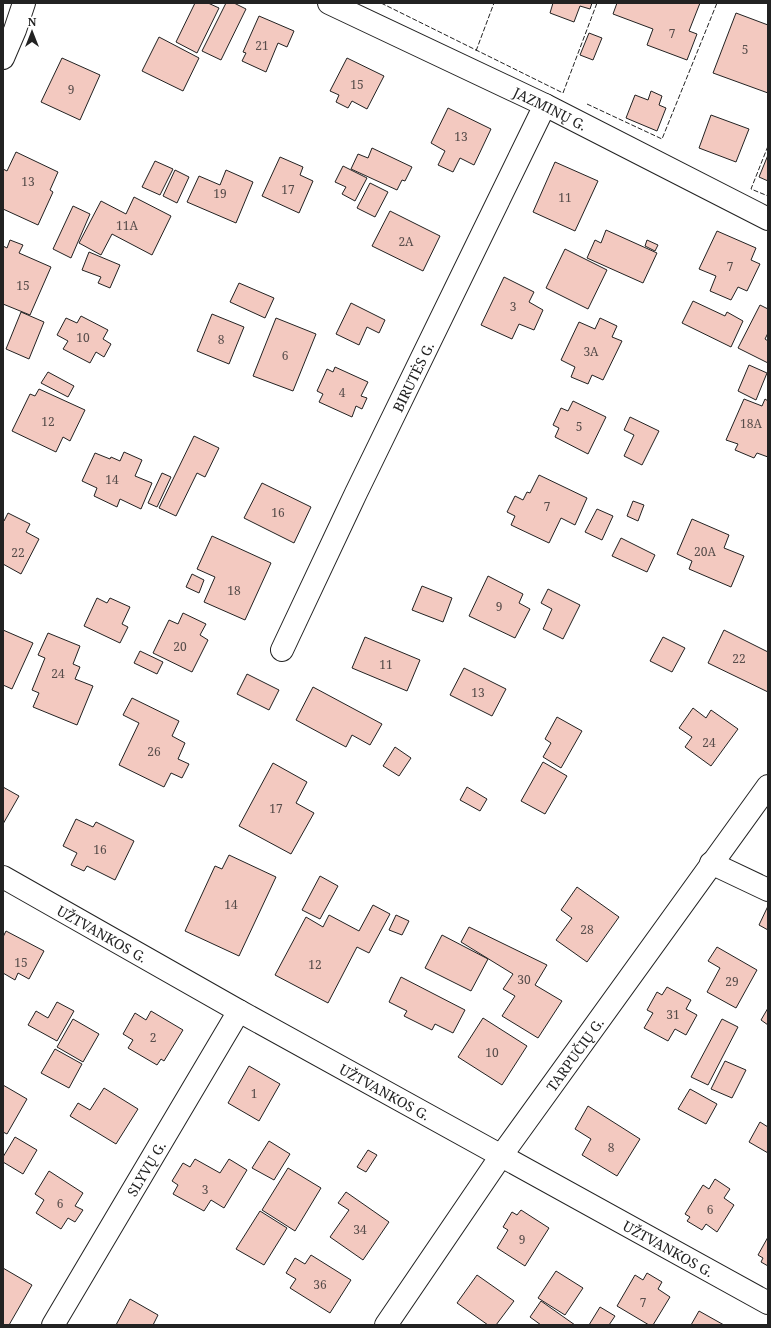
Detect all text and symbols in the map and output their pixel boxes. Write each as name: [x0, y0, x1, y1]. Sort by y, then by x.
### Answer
north arrow: [12, 12, 52, 52]
text: N: [28, 14, 37, 29]
house number: 7: [669, 25, 676, 42]
house number: 21: [255, 37, 269, 54]
house number: 5: [742, 41, 748, 58]
house number: 15: [350, 76, 364, 93]
house number: 9: [68, 81, 74, 98]
street label: JAZMINŲ G.: [510, 82, 590, 134]
house number: 13: [454, 128, 468, 145]
house number: 13: [21, 173, 35, 190]
house number: 17: [281, 181, 295, 198]
house number: 19: [213, 185, 227, 202]
house number: 11: [558, 189, 572, 206]
house number: 11A: [116, 217, 138, 234]
house number: 2A: [398, 233, 414, 250]
house number: 7: [727, 258, 734, 275]
house number: 15: [16, 277, 30, 294]
house number: 3: [510, 298, 517, 315]
house number: 10: [76, 329, 90, 346]
house number: 8: [218, 331, 225, 348]
street label: BIRUTĖS G.: [388, 339, 438, 415]
house number: 3A: [583, 343, 599, 360]
house number: 6: [282, 347, 289, 364]
house number: 4: [339, 384, 346, 401]
house number: 12: [41, 413, 55, 430]
house number: 18A: [740, 415, 762, 432]
house number: 5: [576, 418, 582, 435]
house number: 14: [105, 471, 119, 488]
house number: 7: [544, 498, 551, 515]
house number: 16: [271, 504, 285, 521]
house number: 20A: [694, 543, 716, 560]
house number: 22: [11, 544, 25, 561]
house number: 18: [227, 582, 241, 599]
house number: 9: [496, 598, 502, 615]
house number: 20: [173, 638, 187, 655]
house number: 22: [732, 650, 746, 667]
house number: 11: [379, 656, 393, 673]
house number: 24: [51, 665, 65, 682]
house number: 13: [471, 684, 485, 701]
house number: 24: [702, 734, 716, 751]
house number: 26: [147, 743, 161, 760]
house number: 17: [269, 800, 283, 817]
house number: 16: [93, 841, 107, 858]
house number: 14: [224, 896, 238, 913]
street label: UŽTVANKOS G.: [54, 900, 151, 966]
house number: 28: [580, 921, 594, 938]
house number: 15: [14, 954, 28, 971]
house number: 12: [308, 956, 322, 973]
house number: 30: [517, 971, 531, 988]
house number: 29: [725, 973, 739, 990]
house number: 31: [666, 1006, 680, 1023]
street label: TARPUČIŲ G.: [542, 1014, 607, 1095]
house number: 2: [150, 1029, 156, 1046]
house number: 10: [485, 1044, 499, 1061]
street label: UŽTVANKOS G.: [336, 1059, 433, 1124]
house number: 1: [251, 1085, 257, 1102]
street label: SLYVŲ G.: [122, 1137, 169, 1200]
house number: 8: [608, 1139, 615, 1156]
house number: 3: [202, 1181, 209, 1198]
house number: 6: [57, 1195, 64, 1212]
house number: 6: [707, 1201, 714, 1218]
street label: UŽTVANKOS G.: [620, 1215, 717, 1281]
house number: 34: [353, 1221, 367, 1238]
house number: 9: [519, 1231, 525, 1248]
house number: 36: [313, 1276, 327, 1293]
house number: 7: [640, 1294, 647, 1311]

